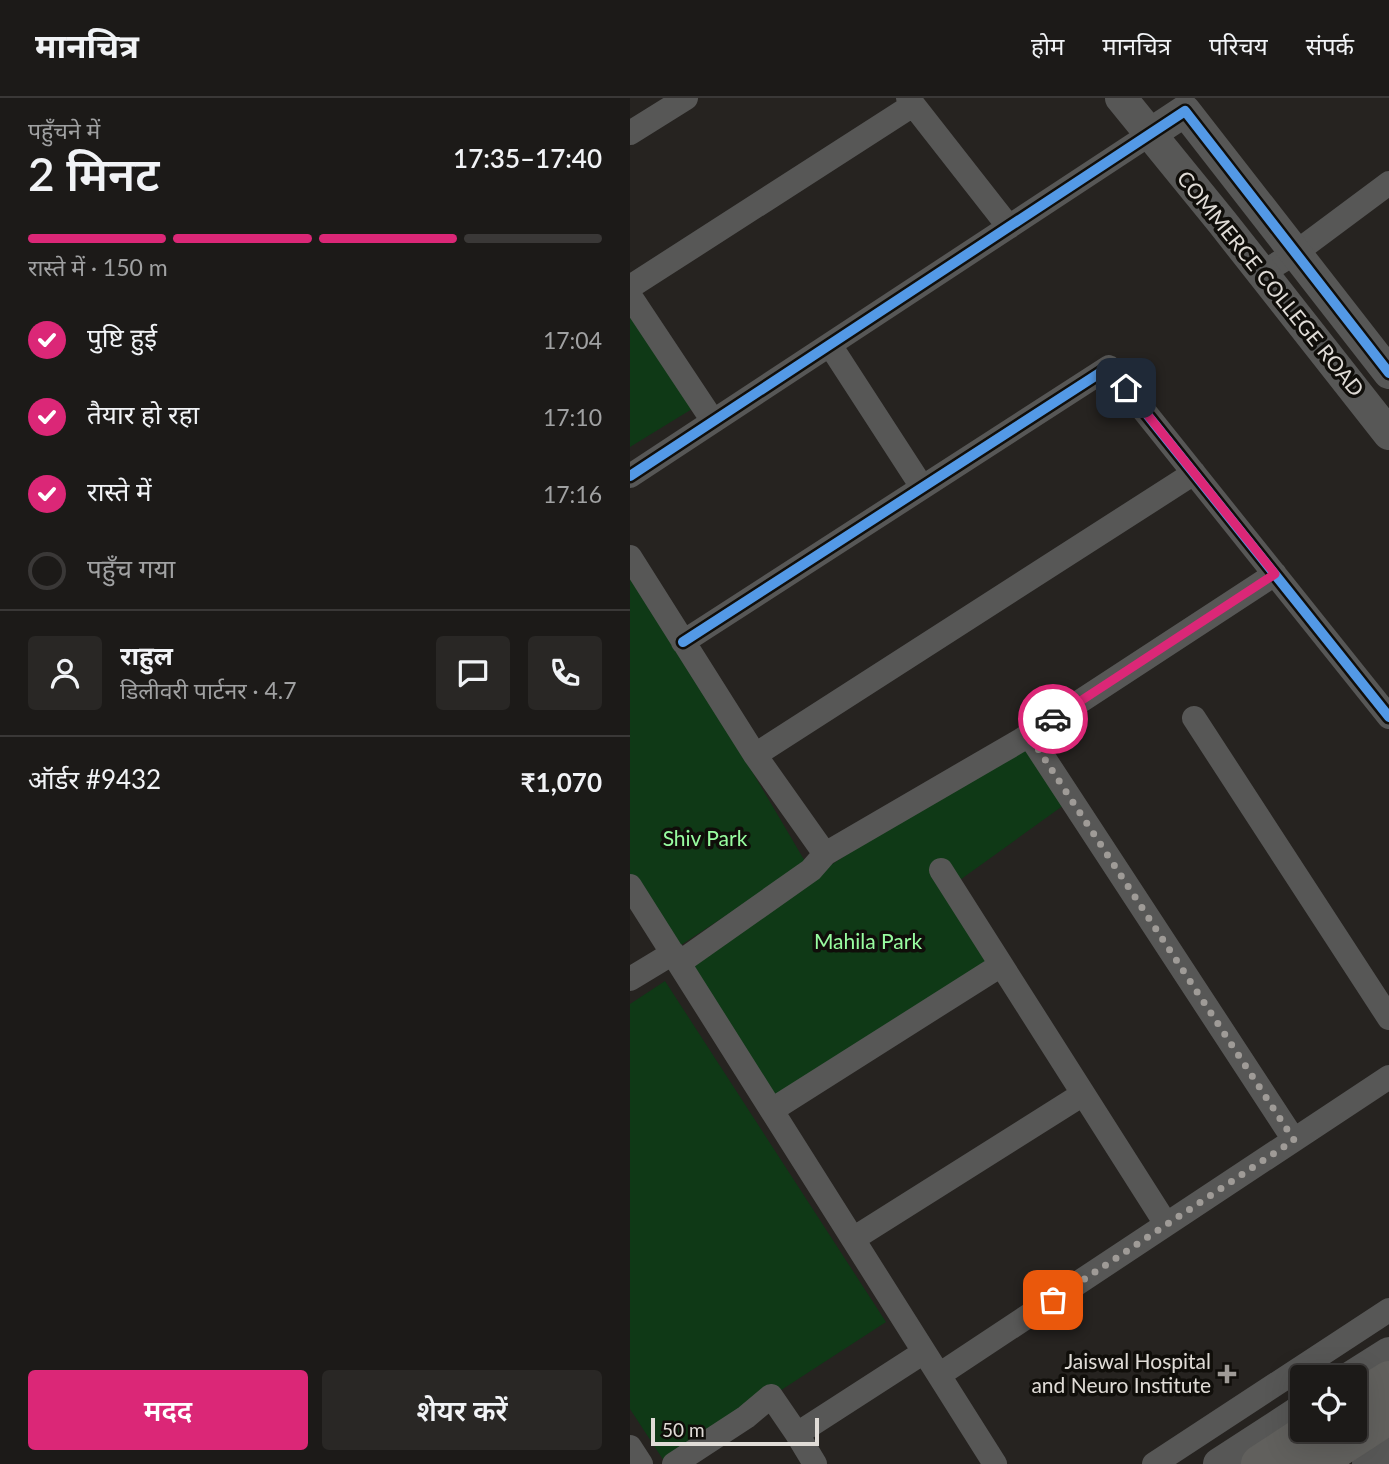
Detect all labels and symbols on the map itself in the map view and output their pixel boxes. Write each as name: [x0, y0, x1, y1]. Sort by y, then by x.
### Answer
street label: COMMERCE COLLEGE ROAD: [1173, 165, 1370, 401]
pin: [1096, 358, 1156, 418]
courier: [1018, 684, 1088, 754]
park label: Shiv Park: [663, 825, 748, 850]
park label: Mahila Park: [814, 928, 922, 953]
pin: [1023, 1270, 1083, 1330]
place label: Jaiswal Hospital and Neuro Institute: [1031, 1348, 1211, 1397]
marker: Jaiswal Hospital and Neuro Institute: [1217, 1364, 1237, 1384]
scale bar: [651, 1415, 819, 1447]

